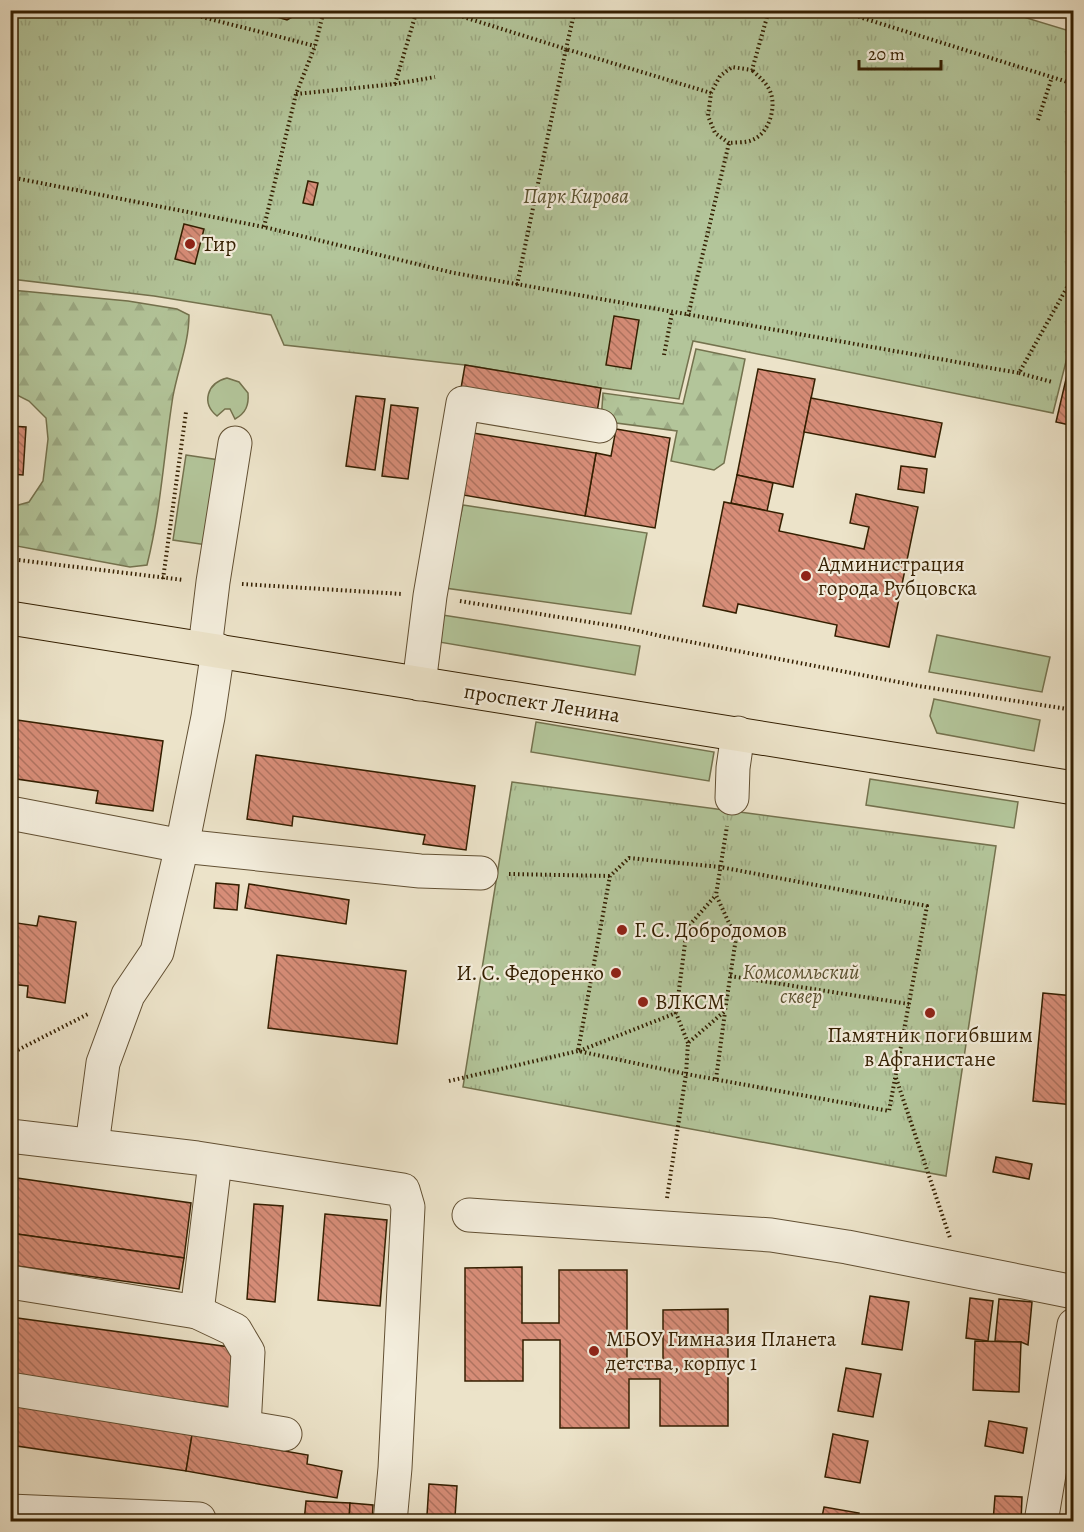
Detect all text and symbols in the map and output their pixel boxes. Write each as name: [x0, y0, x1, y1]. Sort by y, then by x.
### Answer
scale bar: [859, 33, 942, 71]
text: 20 m: [868, 42, 905, 66]
park label: Парк Кирова: [523, 182, 629, 210]
place label: Тир: [202, 230, 236, 258]
marker: Тир: [183, 237, 197, 251]
place label: Администрация города Рубцовска: [817, 550, 977, 602]
marker: Администрация города Рубцовска: [799, 569, 813, 583]
street label: проспект Ленина: [462, 677, 622, 729]
place label: Г. С. Добродомов: [634, 916, 787, 944]
marker: Г. С. Добродомов: [615, 923, 629, 937]
park label: Комсомльский сквер: [742, 958, 860, 1010]
place label: И. С. Федоренко: [456, 959, 604, 987]
marker: И. С. Федоренко: [609, 966, 623, 980]
place label: ВЛКСМ: [655, 988, 725, 1016]
marker: ВЛКСМ: [636, 995, 650, 1009]
marker: Памятник погибвшим в Афганистане: [923, 1006, 937, 1020]
place label: Памятник погибвшим в Афганистане: [827, 1021, 1033, 1073]
place label: МБОУ Гимназия Планета детства, корпус 1: [605, 1325, 837, 1377]
marker: МБОУ Гимназия Планета детства, корпус 1: [587, 1344, 601, 1358]

